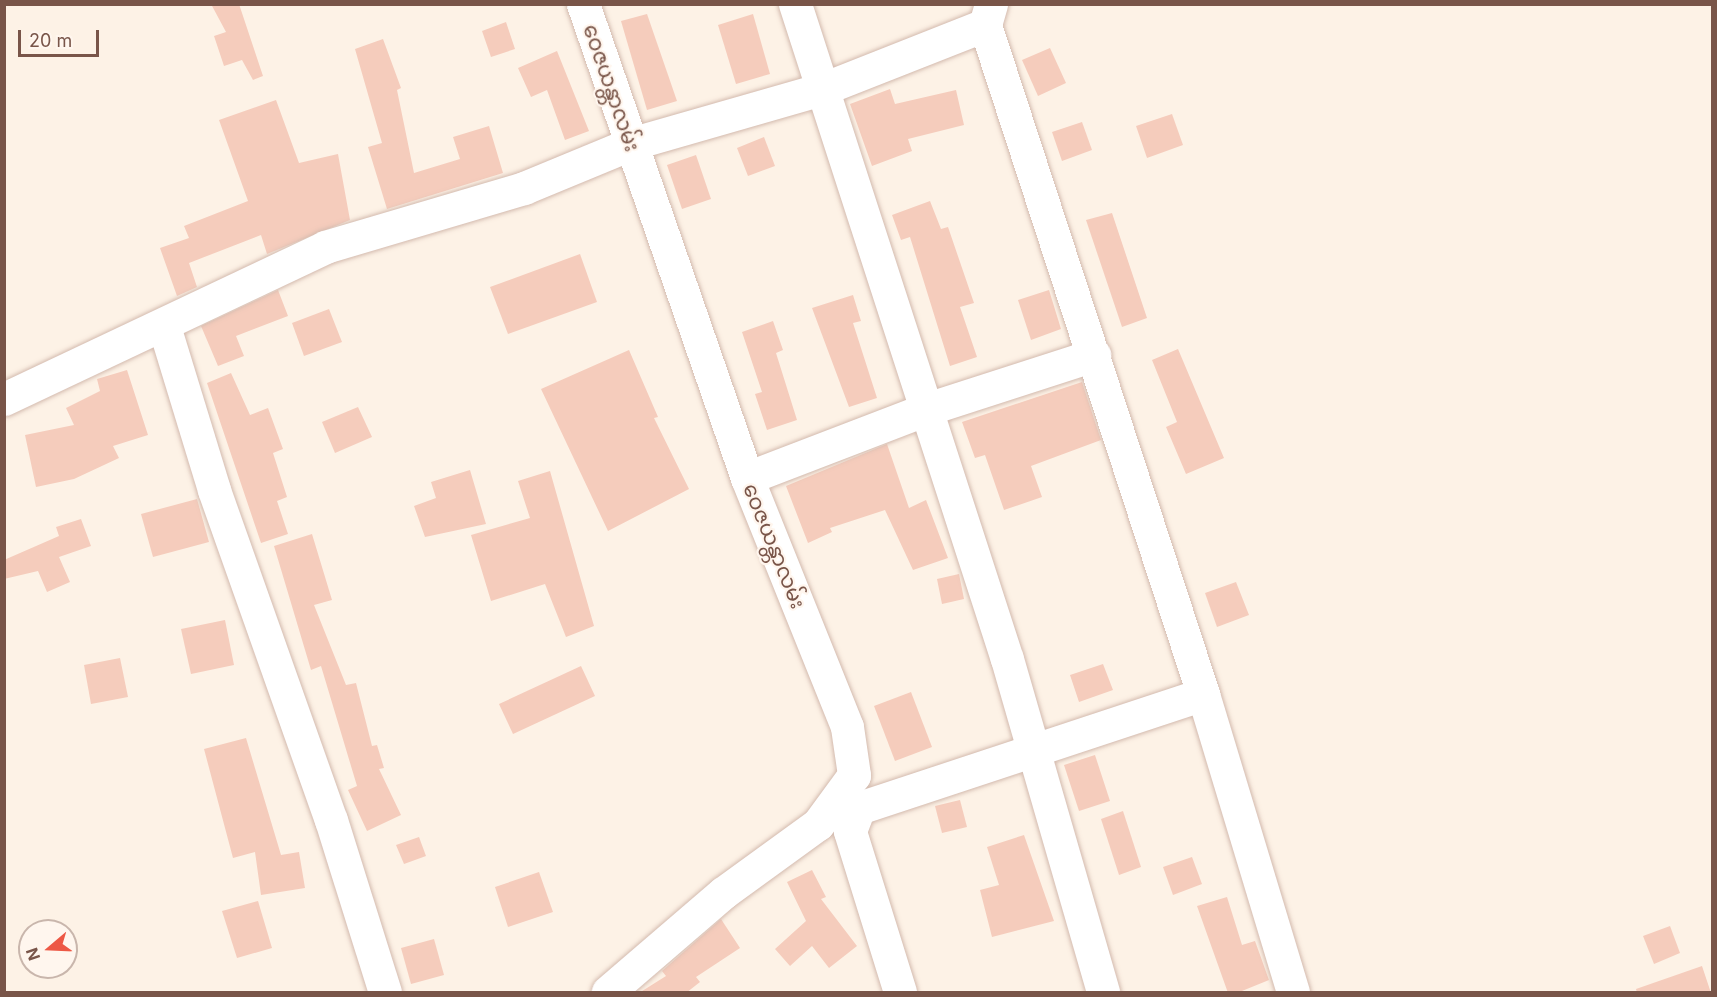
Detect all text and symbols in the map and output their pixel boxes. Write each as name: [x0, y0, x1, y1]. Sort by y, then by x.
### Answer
scale bar: [21, 18, 102, 56]
street label: ဝေဇယန္တာလမ်း: [577, 21, 645, 155]
text: 20 m: [29, 30, 72, 51]
street label: ဝေဇယန္တာလမ်း: [737, 480, 811, 612]
north arrow: [18, 919, 78, 979]
text: N: [21, 945, 44, 963]

